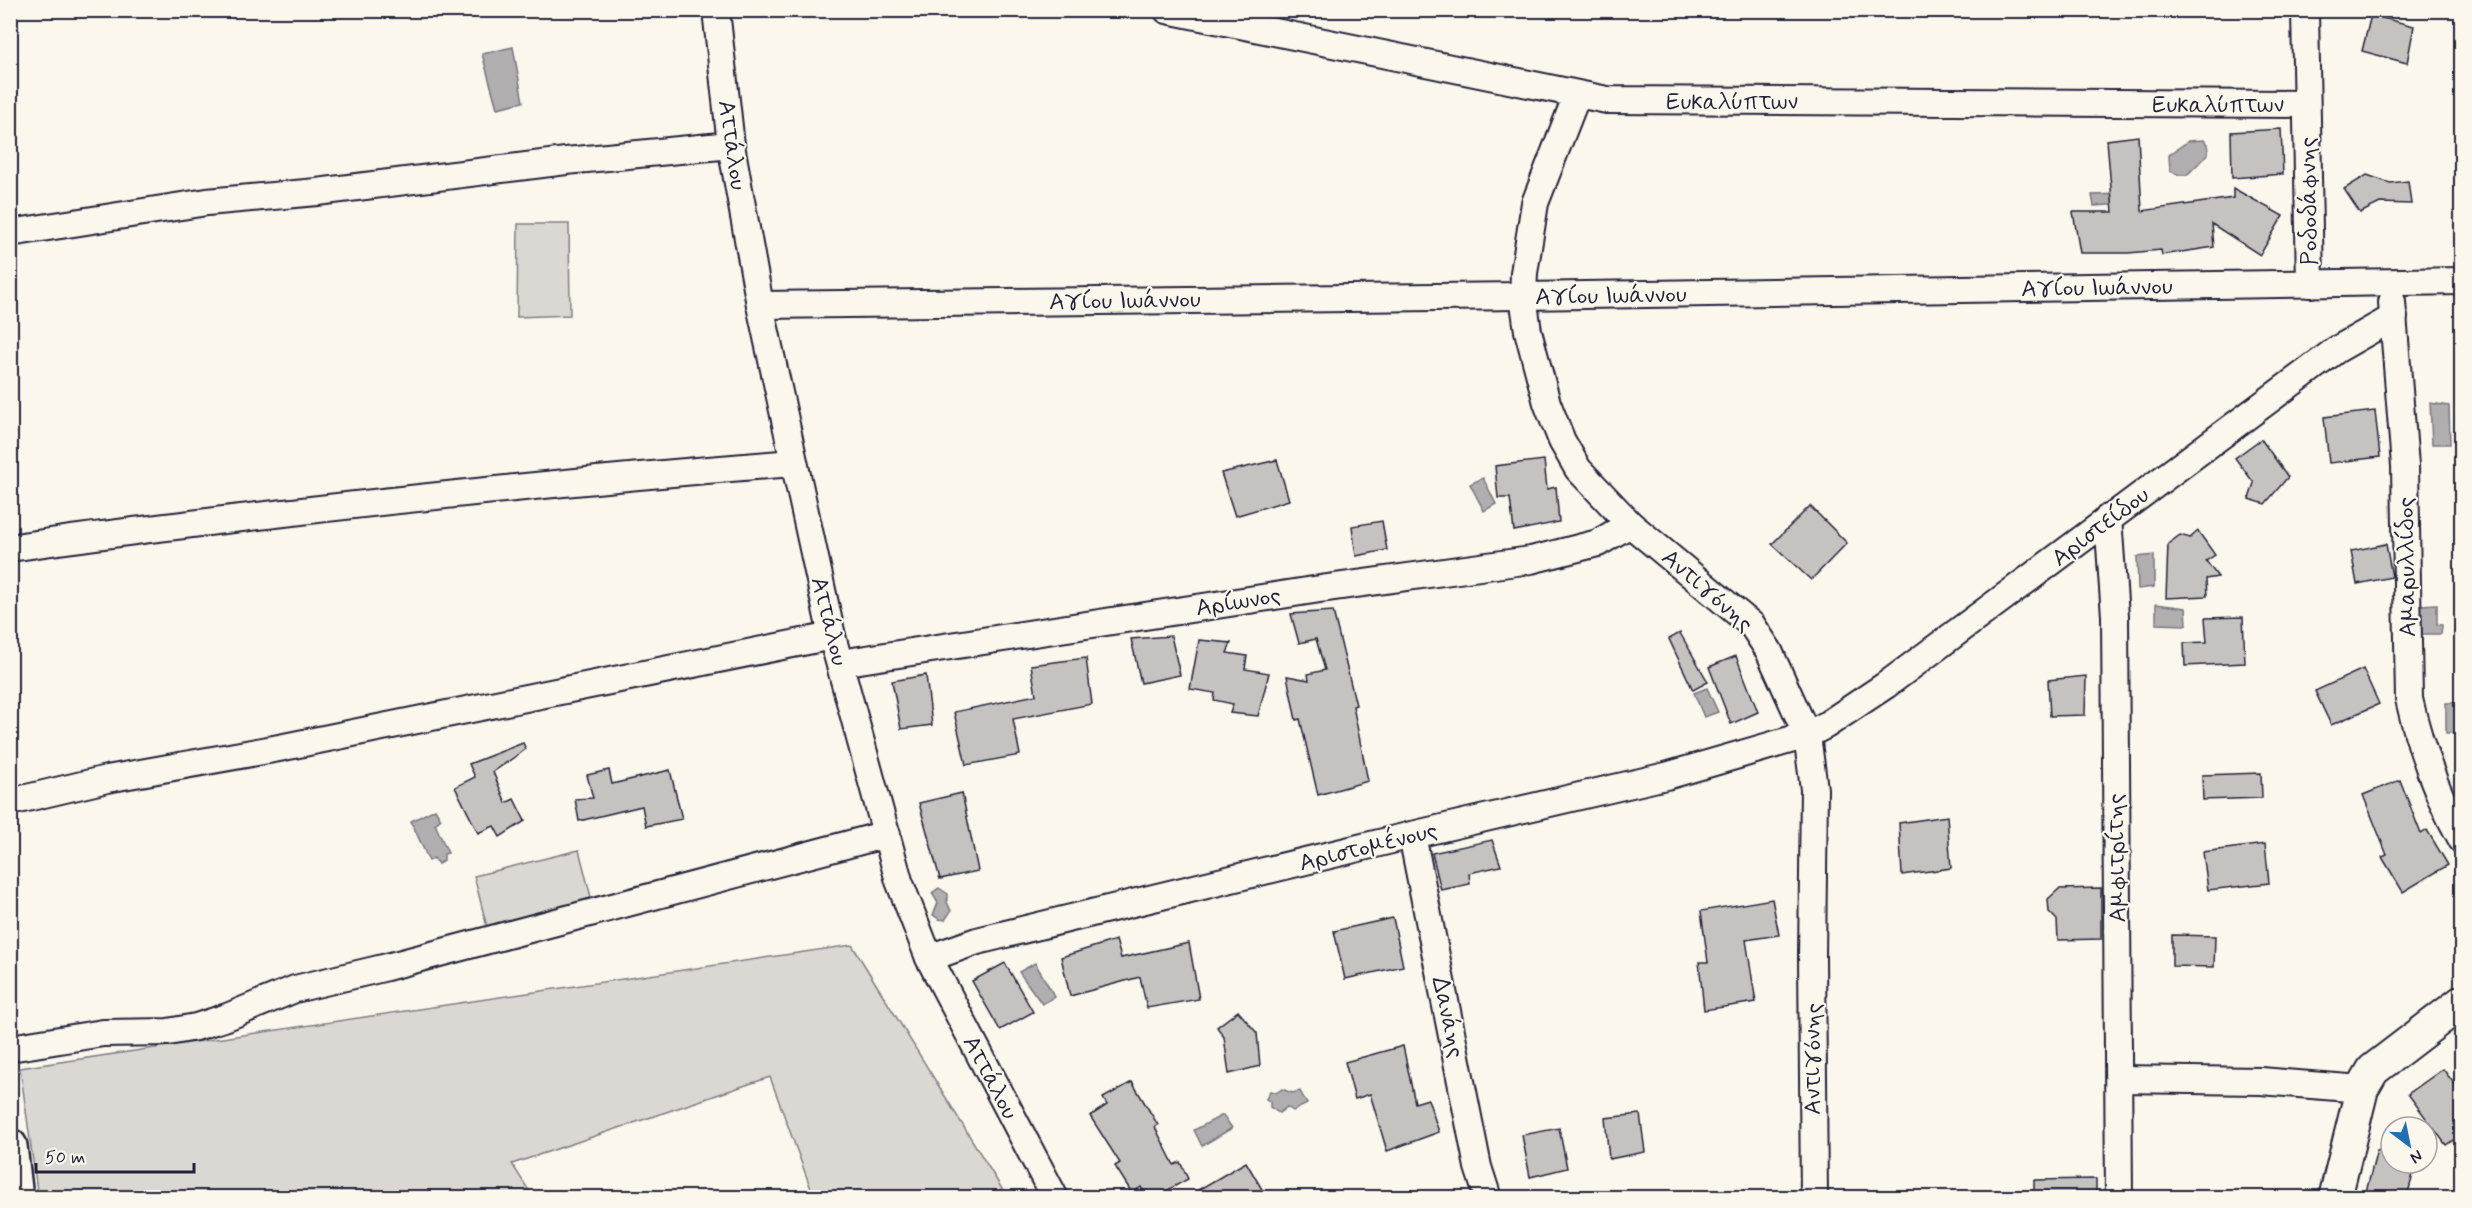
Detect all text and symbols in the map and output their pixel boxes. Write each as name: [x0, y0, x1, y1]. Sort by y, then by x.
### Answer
street label: Ευκαλύπτων: [1666, 87, 1798, 118]
street label: Ευκαλύπτων: [2152, 90, 2284, 121]
street label: Αττάλου: [710, 98, 753, 192]
street label: Ροδοδάφνης: [2293, 137, 2326, 265]
street label: Αγίου Ιωάννου: [2021, 272, 2173, 305]
street label: Αγίου Ιωάννου: [1535, 280, 1687, 313]
street label: Αγίου Ιωάννου: [1049, 285, 1201, 318]
street label: Αριστείδου: [2046, 480, 2156, 574]
street label: Αμαρυλλίδος: [2391, 497, 2424, 637]
street label: Αντιγόνης: [1655, 543, 1759, 640]
street label: Αττάλου: [803, 574, 855, 669]
street label: Αρίωνος: [1194, 580, 1283, 624]
street label: Αμφιτρίτης: [2101, 793, 2134, 923]
street label: Αριστομένους: [1296, 814, 1441, 880]
street label: Δανάης: [1424, 974, 1471, 1061]
street label: Αντιγόνης: [1798, 1003, 1829, 1115]
street label: Αττάλου: [955, 1030, 1025, 1125]
north arrow: [2379, 1115, 2439, 1175]
scale bar: [36, 1136, 194, 1174]
text: N: [2406, 1145, 2426, 1168]
text: 50 m: [45, 1146, 85, 1170]

